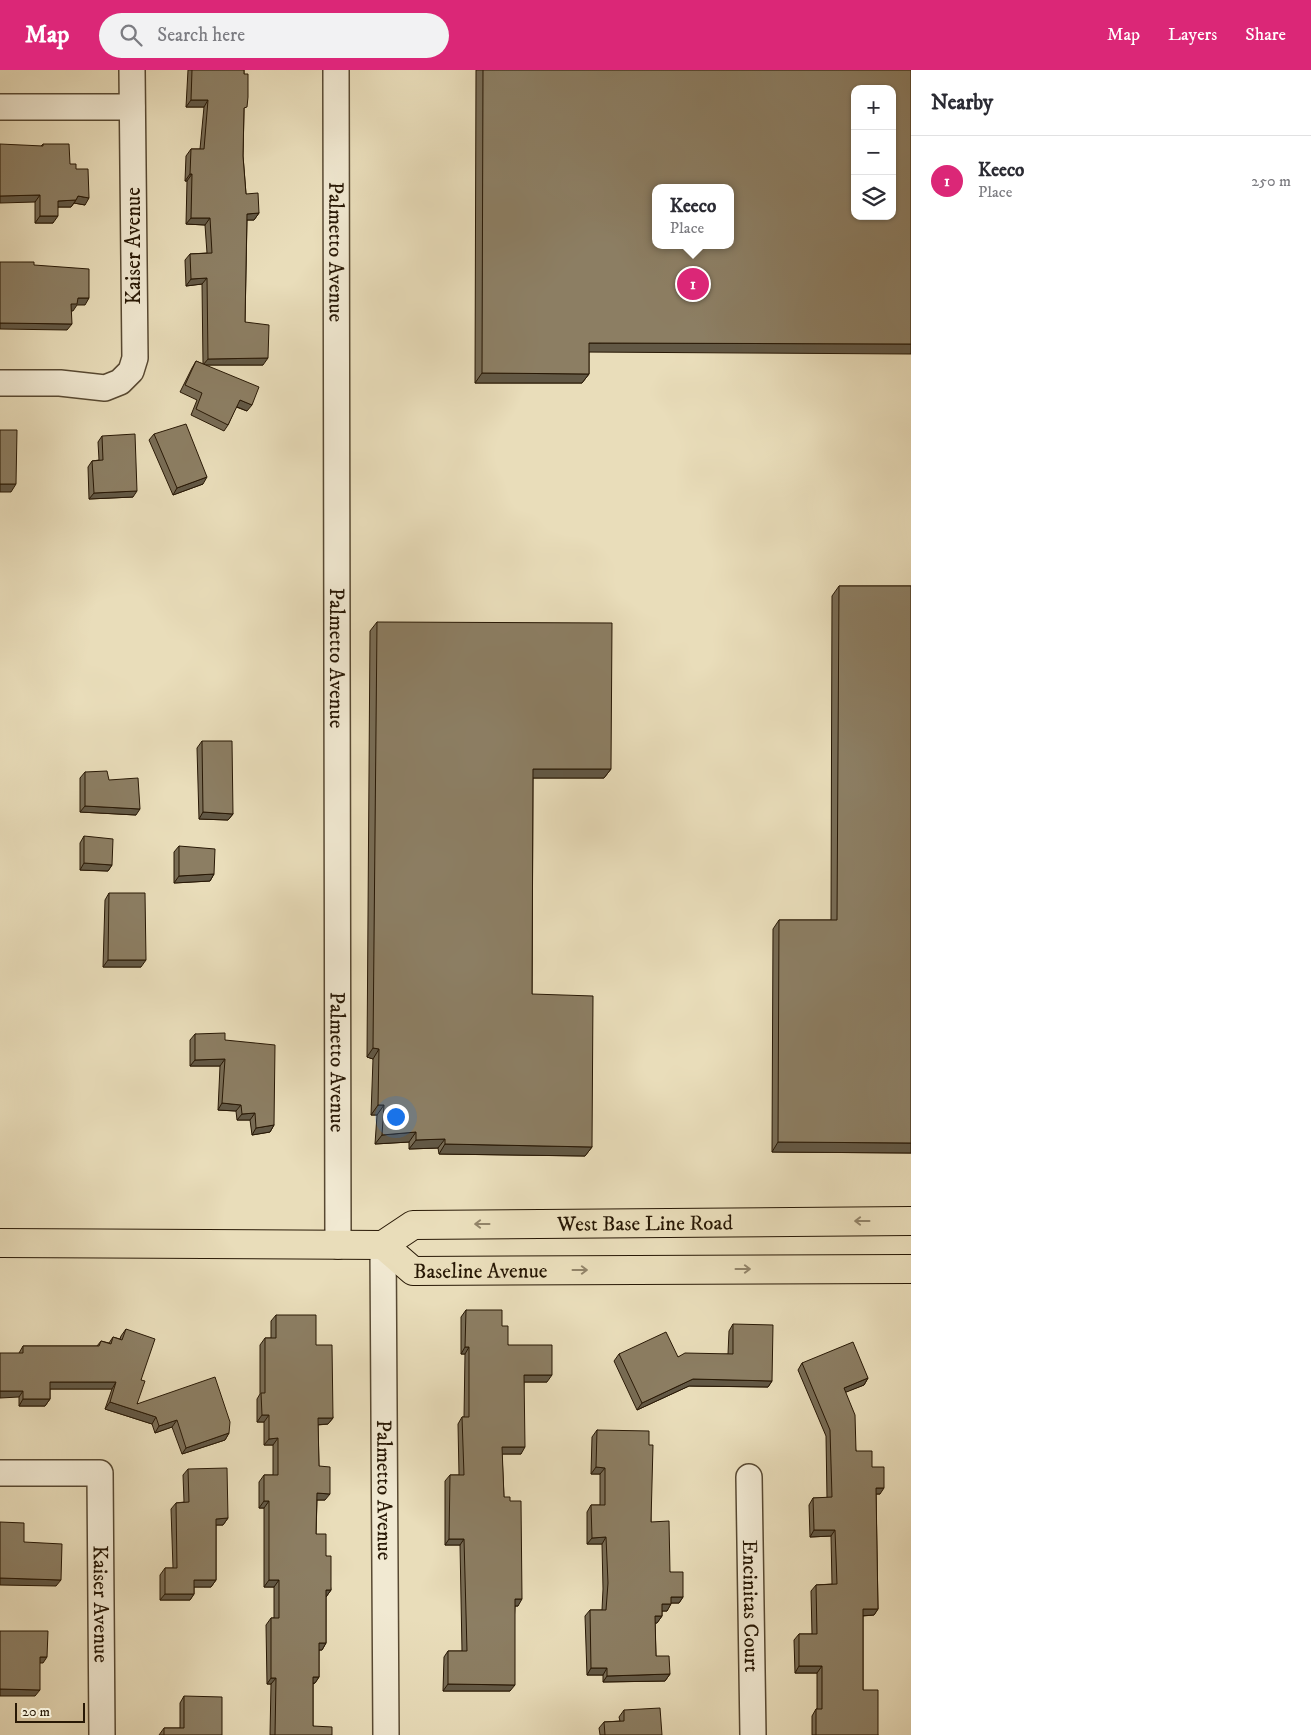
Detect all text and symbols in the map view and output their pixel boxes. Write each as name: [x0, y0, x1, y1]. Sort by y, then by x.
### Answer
search box: [99, 13, 449, 58]
text: Map: [25, 20, 69, 50]
icon: search: [117, 21, 145, 49]
text: Search here: [157, 24, 245, 47]
text: Map: [1107, 24, 1140, 46]
text: Layers: [1168, 24, 1217, 46]
text: Share: [1245, 24, 1286, 46]
map controls: [851, 85, 896, 220]
button: +: [851, 85, 896, 130]
text: Nearby: [931, 90, 993, 116]
button: −: [851, 130, 896, 175]
text: Keeco: [978, 159, 1024, 182]
text: 1: [944, 171, 950, 191]
text: 250 m: [1251, 171, 1291, 191]
button: layers: [851, 175, 896, 220]
street label: Palmetto Avenue: [322, 182, 348, 323]
text: Place: [978, 182, 1012, 202]
popup: [652, 184, 734, 249]
street label: Kaiser Avenue: [121, 187, 147, 305]
text: Keeco: [670, 195, 716, 218]
text: Place: [670, 218, 704, 238]
pin: 1: [677, 265, 709, 303]
street label: Palmetto Avenue: [323, 588, 349, 729]
street label: Palmetto Avenue: [324, 992, 350, 1133]
your location: [383, 1104, 409, 1130]
street label: West Base Line Road: [556, 1210, 733, 1238]
one-way arrow: [855, 1216, 871, 1226]
one-way arrow: [474, 1219, 490, 1229]
street label: Baseline Avenue: [413, 1258, 548, 1285]
one-way arrow: [734, 1264, 750, 1274]
one-way arrow: [572, 1265, 588, 1274]
street label: Palmetto Avenue: [370, 1420, 397, 1561]
street label: Encinitas Court: [736, 1539, 764, 1673]
street label: Kaiser Avenue: [87, 1545, 113, 1663]
scale bar: [15, 1700, 85, 1723]
text: 20 m: [22, 1703, 50, 1721]

